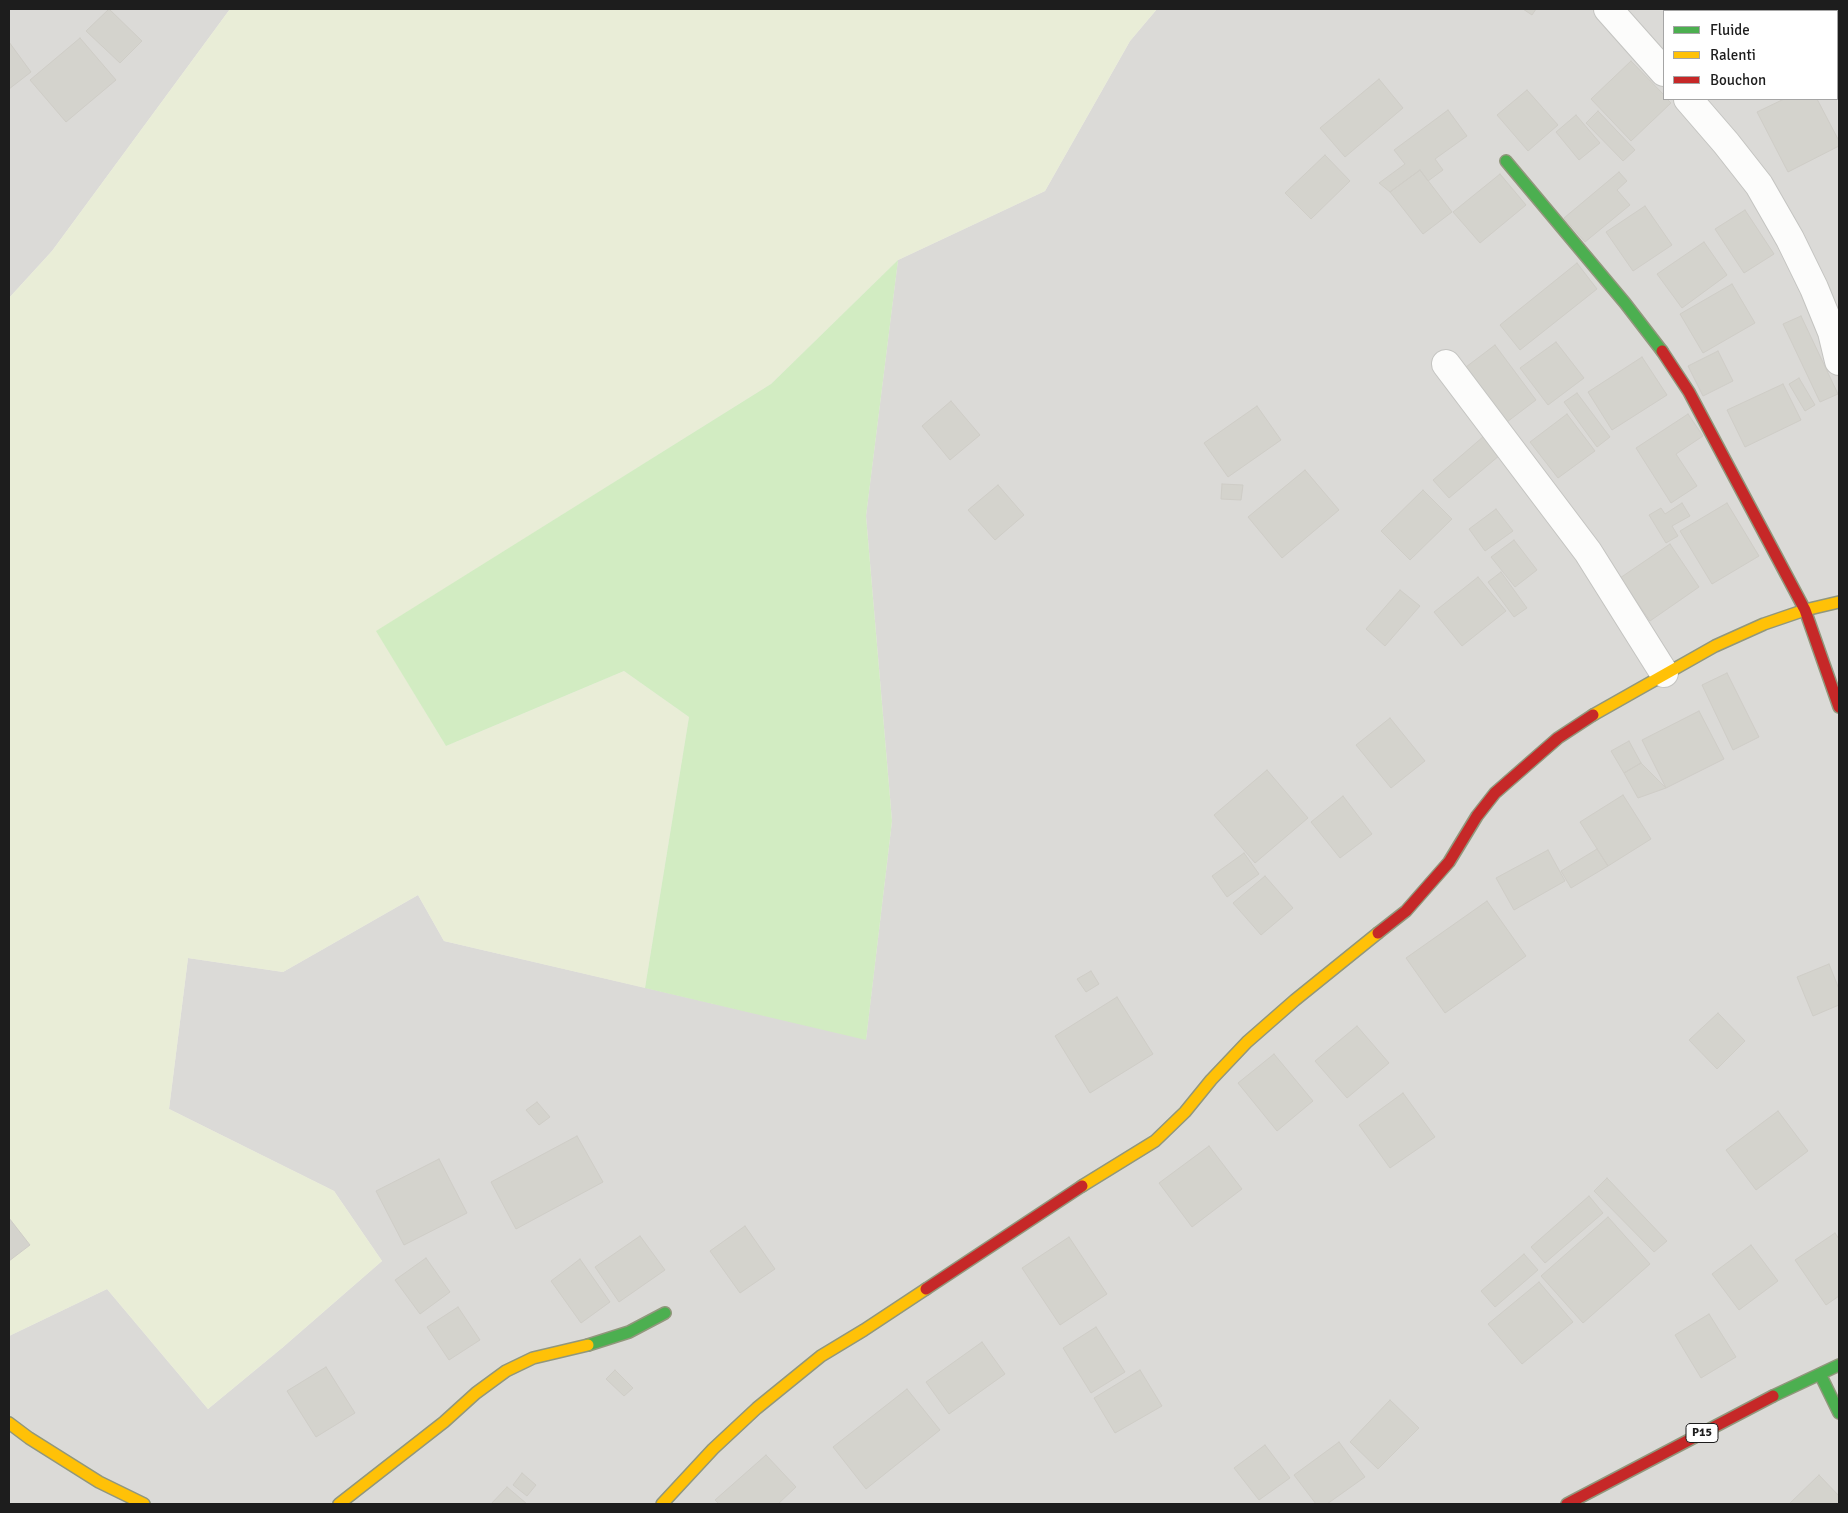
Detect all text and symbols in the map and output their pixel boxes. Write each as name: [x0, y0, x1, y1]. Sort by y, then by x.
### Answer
legend: [1663, 10, 1838, 100]
text: Fluide: [1710, 21, 1750, 39]
text: Ralenti: [1710, 46, 1756, 64]
text: Bouchon: [1710, 71, 1766, 89]
road number: P15: [1686, 1424, 1718, 1442]

